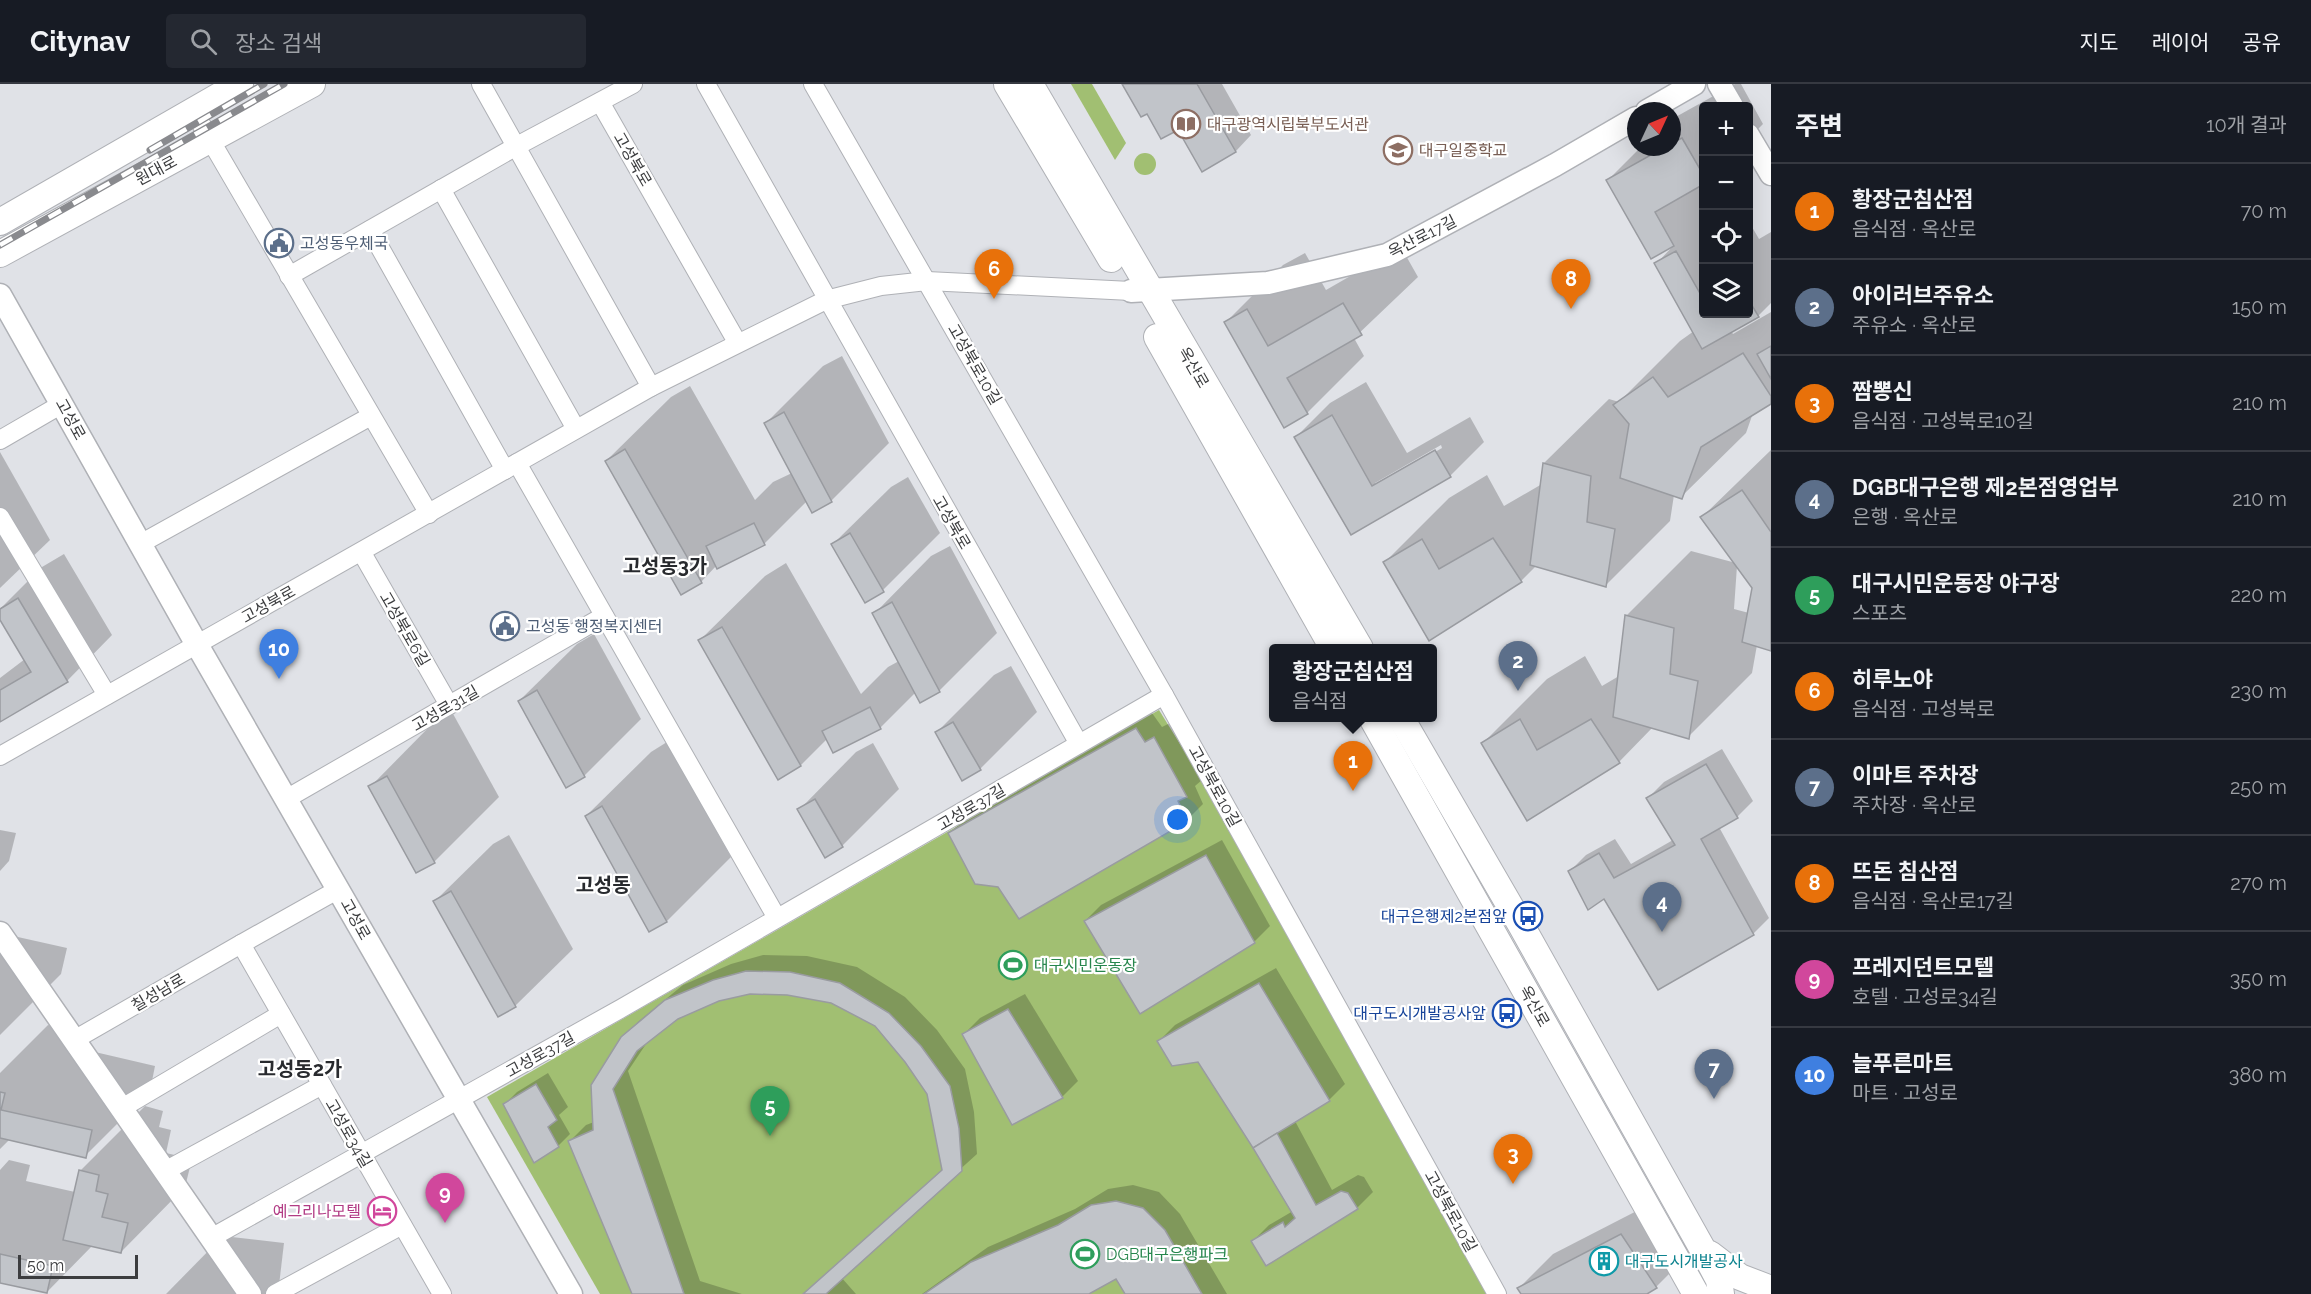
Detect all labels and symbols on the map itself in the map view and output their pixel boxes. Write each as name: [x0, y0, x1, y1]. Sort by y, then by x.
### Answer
north arrow: [1627, 102, 1681, 156]
library icon: 대구광역시립북부도서관: [1170, 108, 1202, 140]
place label: 대구광역시립북부도서관: [1207, 115, 1369, 134]
street label: 고성북로: [610, 129, 656, 190]
school or university icon: 대구일중학교: [1382, 134, 1414, 166]
place label: 대구일중학교: [1419, 141, 1507, 160]
street label: 원대로: [132, 152, 180, 189]
street label: 옥산로17길: [1385, 211, 1460, 262]
public building icon: 고성동우체국: [263, 227, 295, 259]
place label: 고성동우체국: [300, 234, 388, 253]
pin: 6: [974, 250, 1014, 299]
pin: 8: [1552, 260, 1590, 309]
street label: 고성북로10길: [944, 320, 1005, 408]
street label: 옥산로: [1174, 343, 1213, 391]
street label: 고성로: [52, 395, 90, 443]
street label: 고성북로: [929, 492, 975, 553]
district label: 고성동3가: [623, 554, 707, 578]
street label: 고성북로: [238, 582, 299, 627]
street label: 고성북로6길: [376, 588, 434, 670]
public building icon: 고성동 행정복지센터: [489, 610, 521, 642]
place label: 고성동 행정복지센터: [526, 617, 663, 636]
pin: 10: [260, 630, 298, 679]
pin: 2: [1498, 642, 1538, 691]
street label: 고성로31길: [408, 682, 482, 735]
street label: 고성북로10길: [1184, 742, 1245, 830]
pin: 1: [1334, 742, 1372, 791]
street label: 고성로37길: [934, 780, 1009, 835]
your location: [1163, 805, 1192, 834]
district label: 고성동: [575, 873, 631, 897]
pin: 4: [1642, 882, 1682, 932]
street label: 고성로: [337, 895, 375, 943]
bus stop icon: 대구은행제2본점앞: [1512, 900, 1544, 932]
place label: 대구은행제2본점앞: [1381, 907, 1507, 926]
sports icon: 대구시민운동장: [997, 949, 1029, 981]
place label: 대구시민운동장: [1034, 956, 1137, 975]
street label: 칠성남로: [128, 969, 189, 1015]
street label: 옥산로: [1516, 982, 1554, 1030]
bus stop icon: 대구도시개발공사앞: [1491, 997, 1523, 1029]
place label: 대구도시개발공사앞: [1354, 1004, 1486, 1023]
street label: 고성로37길: [502, 1028, 578, 1081]
pin: 7: [1694, 1050, 1734, 1099]
district label: 고성동2가: [258, 1057, 342, 1081]
pin: 5: [750, 1086, 790, 1136]
street label: 고성로34길: [321, 1096, 376, 1171]
pin: 3: [1494, 1134, 1532, 1184]
street label: 고성북로10길: [1420, 1167, 1481, 1255]
pin: 9: [426, 1174, 464, 1223]
hotel icon: 예그리나모텔: [366, 1195, 398, 1227]
place label: 예그리나모텔: [273, 1202, 361, 1221]
sports icon: DGB대구은행파크: [1069, 1238, 1101, 1270]
place label: DGB대구은행파크: [1106, 1245, 1228, 1264]
building icon: 대구도시개발공사: [1588, 1245, 1620, 1277]
scale bar: [18, 1252, 138, 1280]
place label: 대구도시개발공사: [1625, 1252, 1743, 1271]

